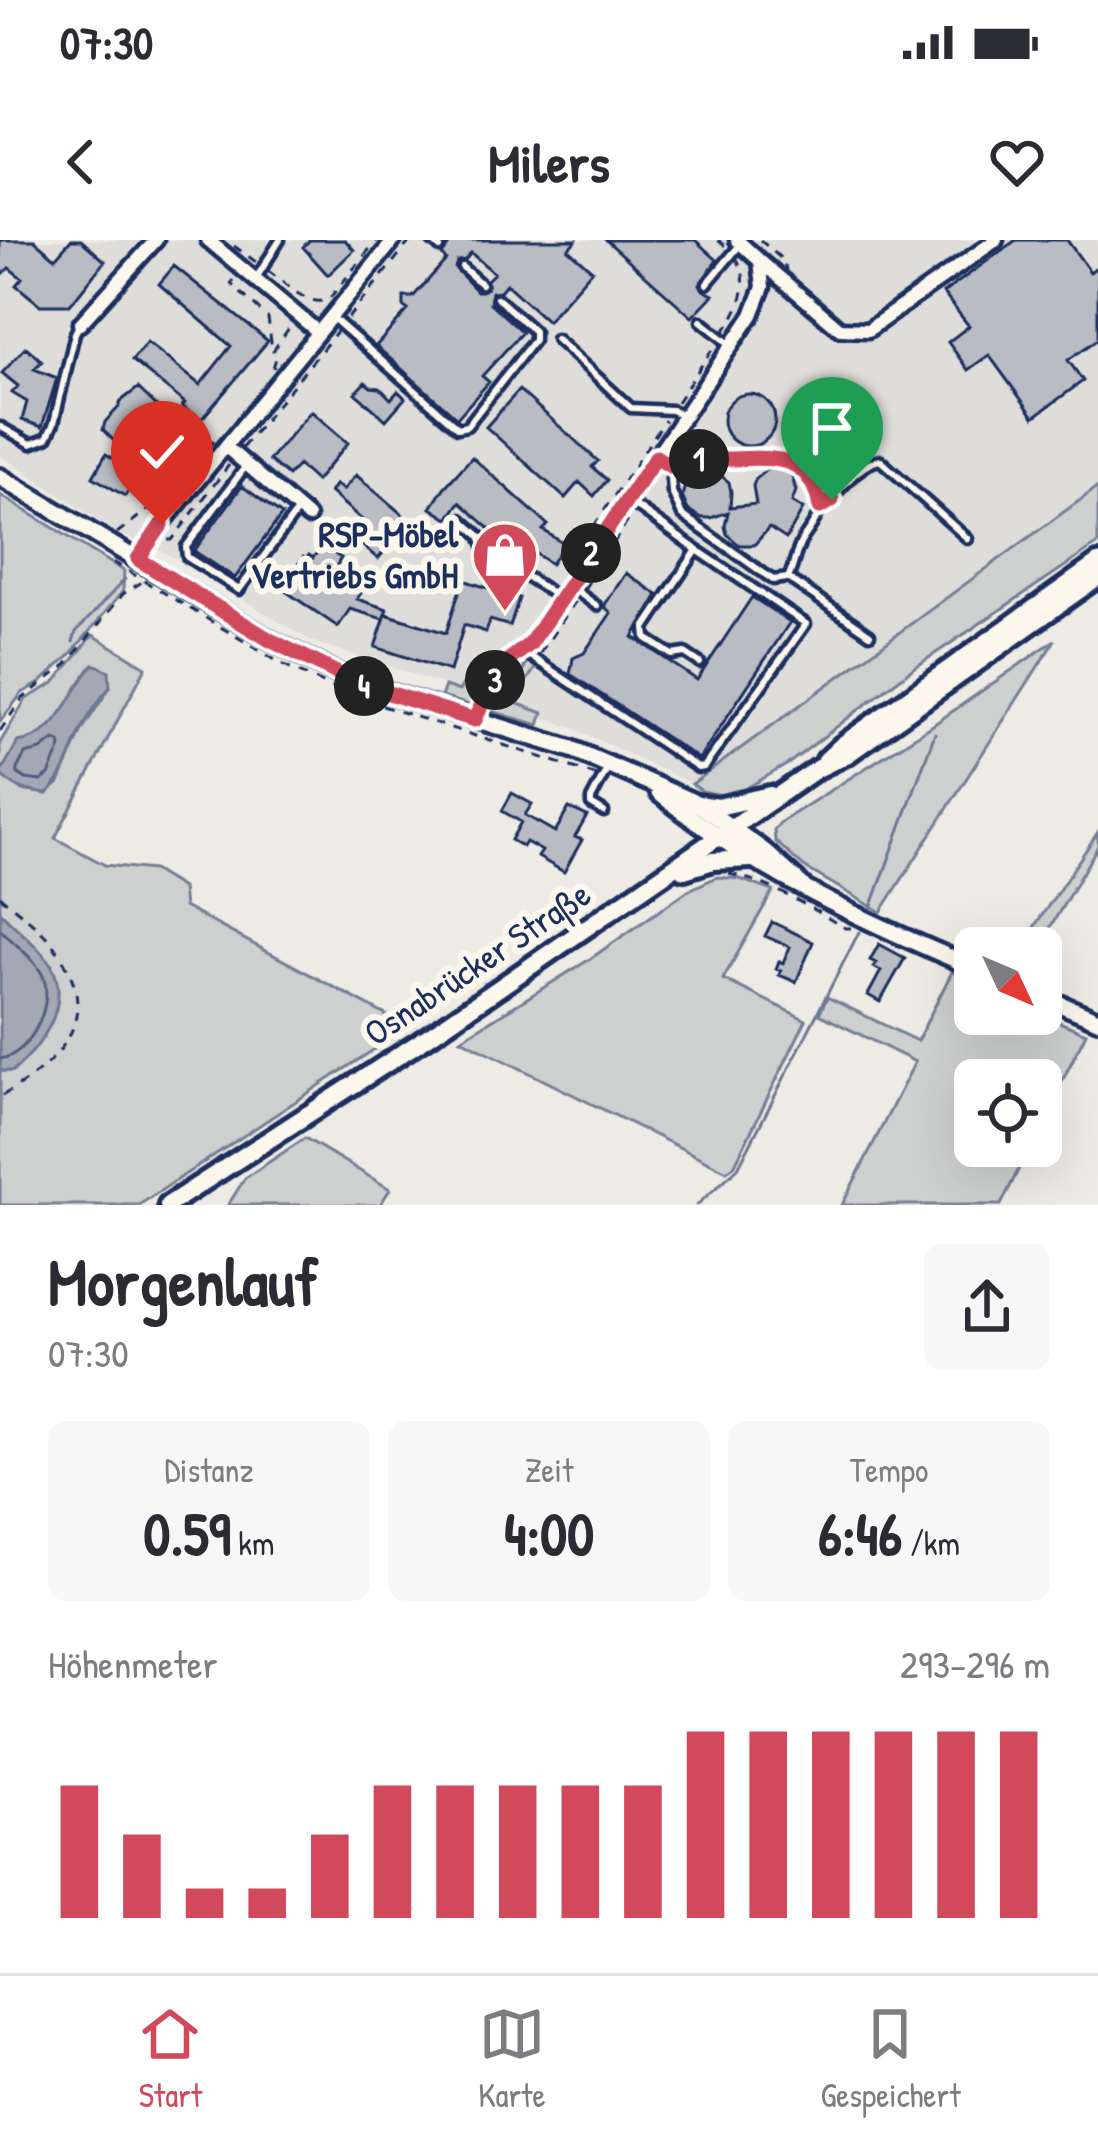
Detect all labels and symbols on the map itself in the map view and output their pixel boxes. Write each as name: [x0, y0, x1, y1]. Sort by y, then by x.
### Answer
pin: [781, 377, 883, 500]
pin: [111, 401, 213, 524]
pin: 1: [669, 429, 729, 489]
place label: RSP-Möbel Vertriebs GmbH: [251, 509, 459, 599]
shop icon: RSP-Möbel Vertriebs GmbH: [470, 520, 540, 614]
pin: 2: [561, 523, 621, 583]
pin: 3: [465, 650, 525, 710]
pin: 4: [334, 656, 394, 716]
street label: Osnabrücker Straße: [354, 869, 599, 1056]
north arrow: [954, 927, 1062, 1035]

